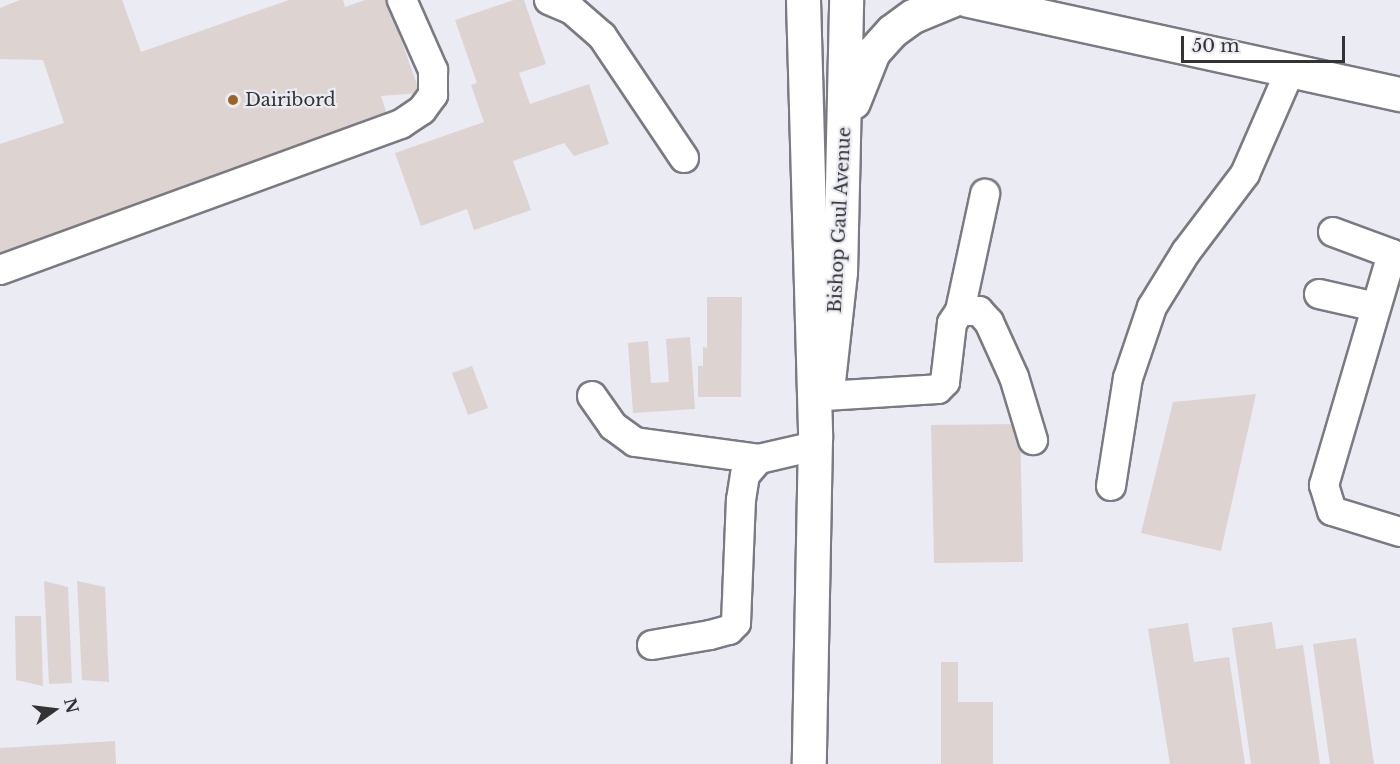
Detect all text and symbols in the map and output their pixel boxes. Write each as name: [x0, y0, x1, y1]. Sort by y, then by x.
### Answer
scale bar: [1184, 24, 1348, 62]
text: 50 m: [1192, 35, 1240, 57]
place label: Dairibord: [245, 89, 336, 111]
marker: Dairibord: [226, 93, 240, 107]
street label: Bishop Gaul Avenue: [824, 126, 856, 314]
north arrow: [24, 680, 84, 740]
text: N: [60, 696, 83, 715]

